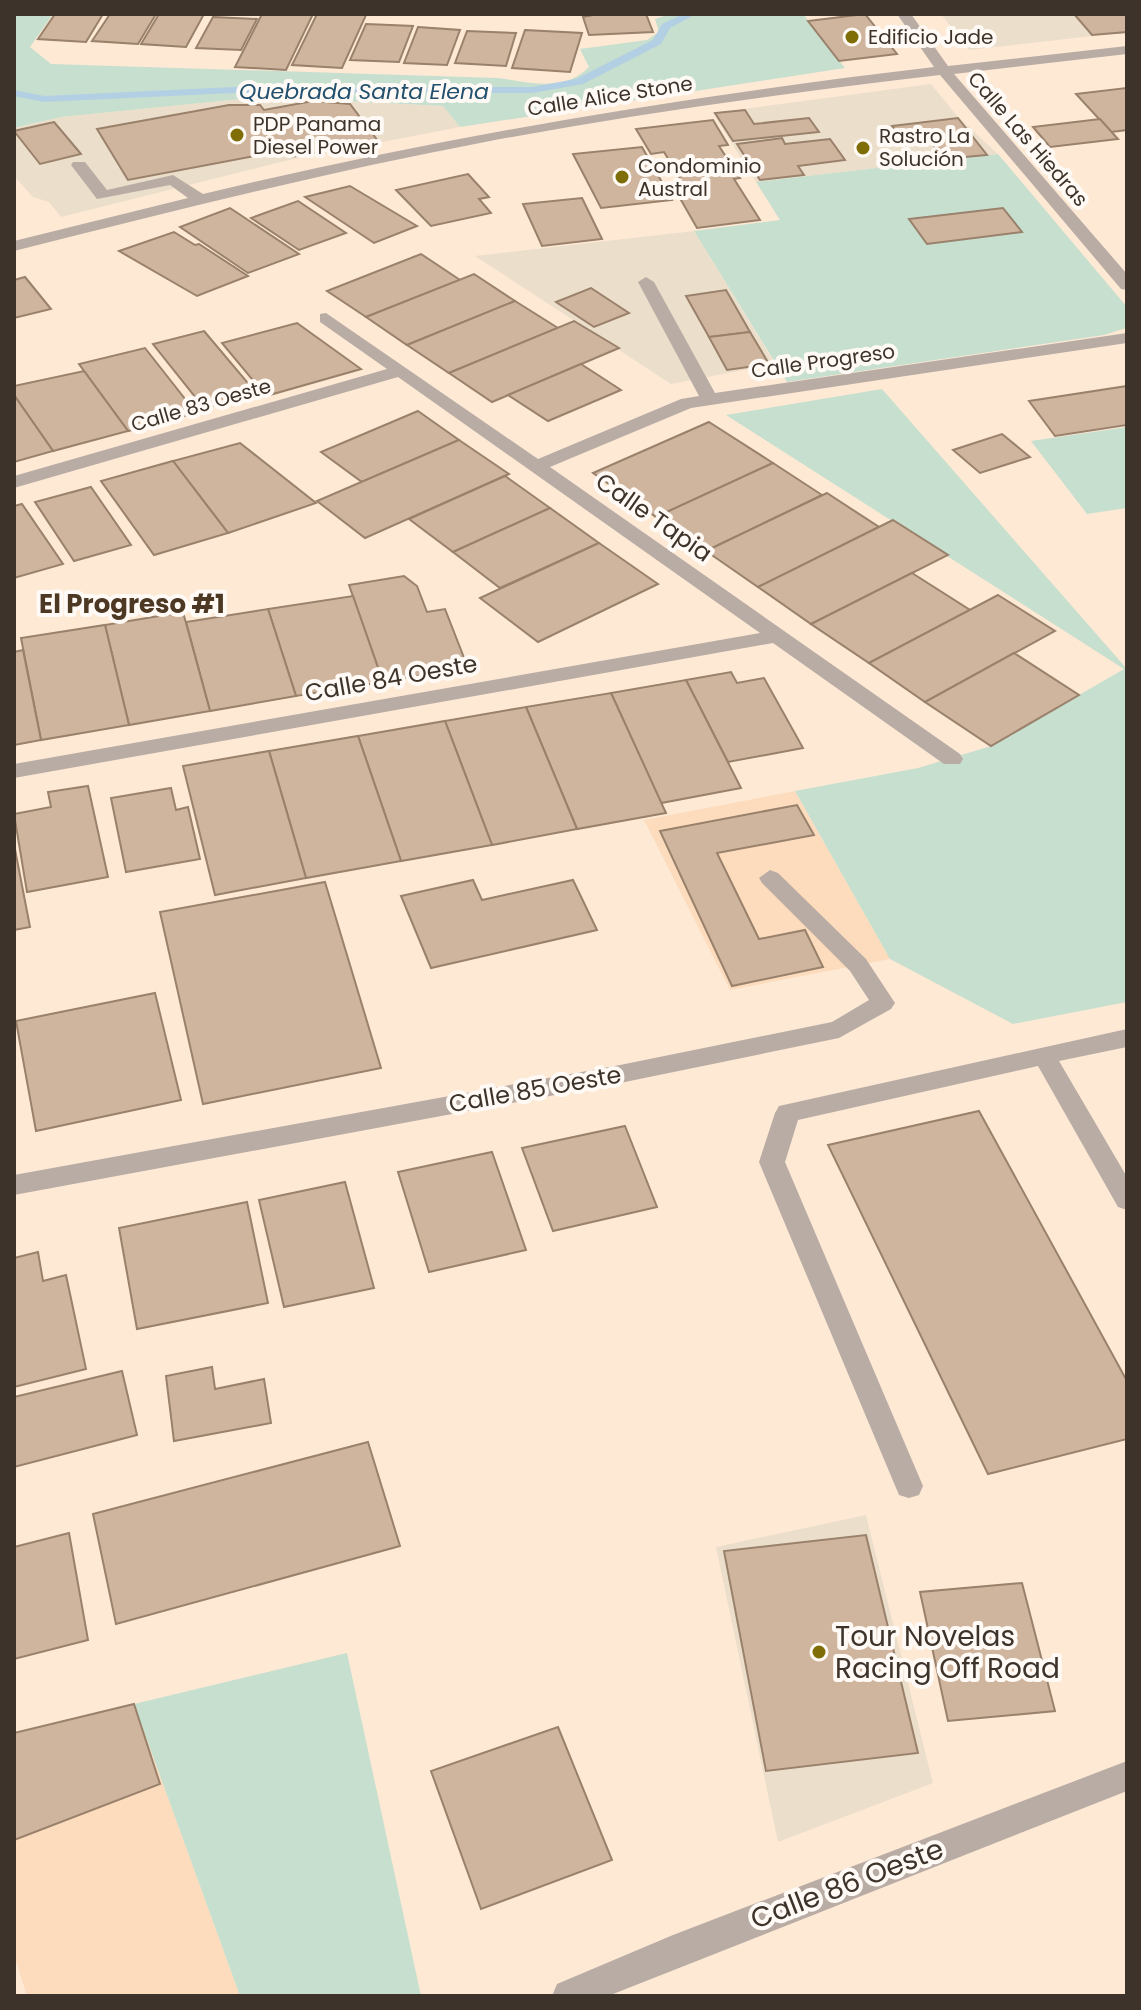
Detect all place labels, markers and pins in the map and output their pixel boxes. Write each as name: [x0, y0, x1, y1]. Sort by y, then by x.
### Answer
place label: Edificio Jade: [868, 23, 993, 51]
marker: Edificio Jade: [843, 28, 861, 46]
place label: PDP Panama Diesel Power: [253, 110, 381, 161]
place label: Rastro La Solución: [879, 122, 970, 173]
marker: PDP Panama Diesel Power: [228, 126, 246, 144]
marker: Rastro La Solución: [854, 139, 872, 157]
place label: Condominio Austral: [638, 152, 761, 203]
marker: Condominio Austral: [613, 168, 631, 186]
place label: Tour Novelas Racing Off Road: [835, 1617, 1060, 1688]
marker: Tour Novelas Racing Off Road: [810, 1643, 828, 1661]

